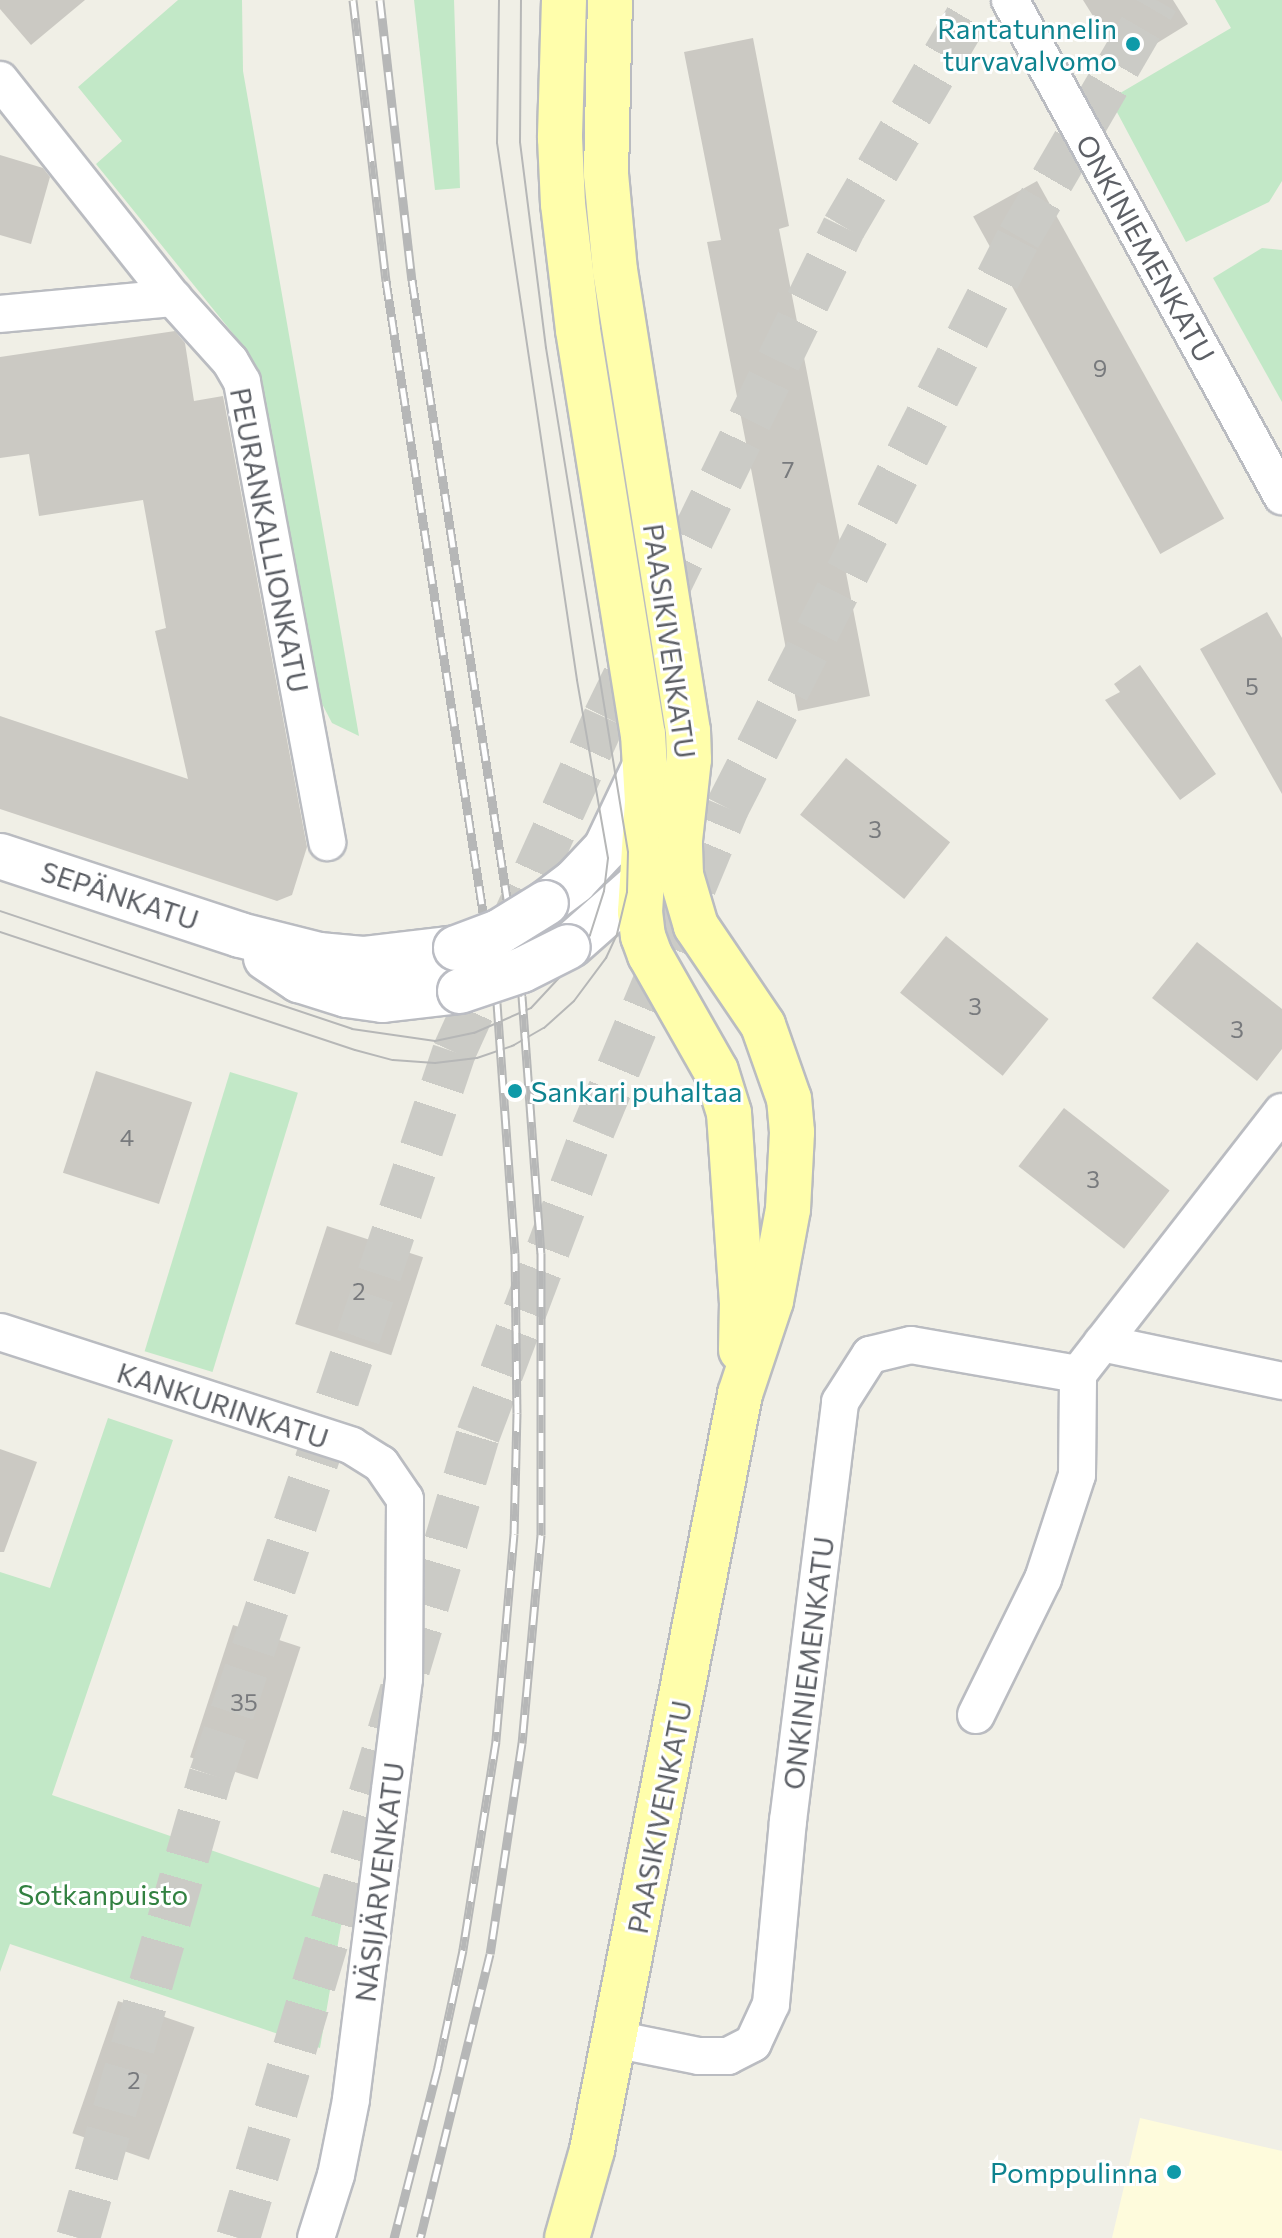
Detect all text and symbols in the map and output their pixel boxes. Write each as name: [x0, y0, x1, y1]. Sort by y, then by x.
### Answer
place label: Rantatunnelin turvavalvomo: [937, 11, 1117, 77]
marker: Rantatunnelin turvavalvomo: [1124, 35, 1142, 53]
street label: ONKINIEMENKATU: [1070, 128, 1222, 368]
house number: 9: [1093, 354, 1107, 382]
street label: PEURANKALLIONKATU: [224, 385, 316, 695]
house number: 7: [782, 455, 794, 483]
street label: PAASIKIVENKATU: [637, 522, 703, 760]
house number: 5: [1245, 672, 1259, 700]
house number: 3: [868, 815, 882, 843]
street label: SEPÄNKATU: [37, 854, 203, 936]
house number: 3: [968, 992, 982, 1020]
house number: 3: [1230, 1015, 1244, 1043]
place label: Sankari puhaltaa: [531, 1074, 742, 1108]
marker: Sankari puhaltaa: [506, 1082, 524, 1100]
house number: 4: [120, 1123, 134, 1151]
house number: 3: [1086, 1165, 1100, 1193]
house number: 2: [352, 1277, 366, 1305]
street label: KANKURINKATU: [113, 1355, 333, 1455]
street label: ONKINIEMENKATU: [776, 1535, 840, 1791]
house number: 35: [230, 1688, 258, 1716]
street label: PAASIKIVENKATU: [620, 1698, 698, 1936]
street label: NÄSIJÄRVENKATU: [348, 1760, 410, 2004]
park label: Sotkanpuisto: [18, 1877, 188, 1911]
house number: 2: [127, 2066, 141, 2094]
place label: Pomppulinna: [990, 2155, 1158, 2189]
marker: Pomppulinna: [1165, 2163, 1183, 2181]

